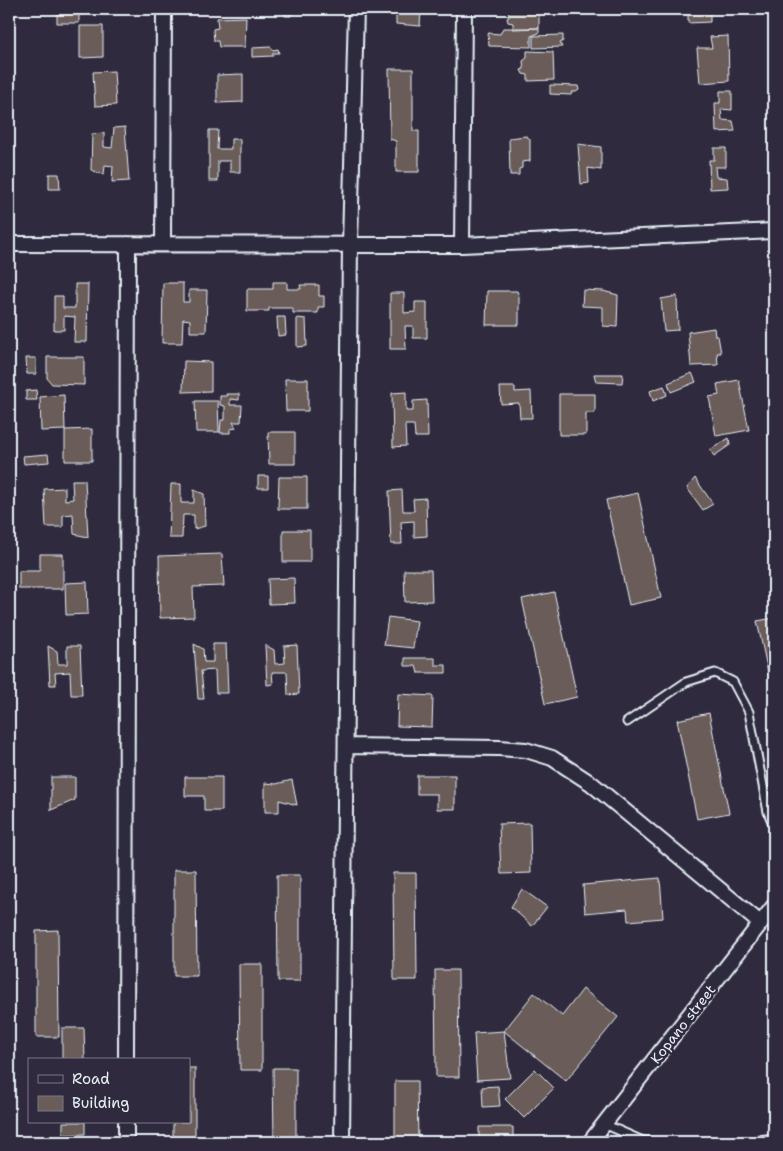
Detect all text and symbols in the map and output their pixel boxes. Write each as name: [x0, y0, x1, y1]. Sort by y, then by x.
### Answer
street label: Kopano street: [647, 981, 719, 1067]
legend: [28, 1058, 190, 1124]
text: Road: [72, 1069, 110, 1089]
text: Building: [72, 1093, 129, 1113]

